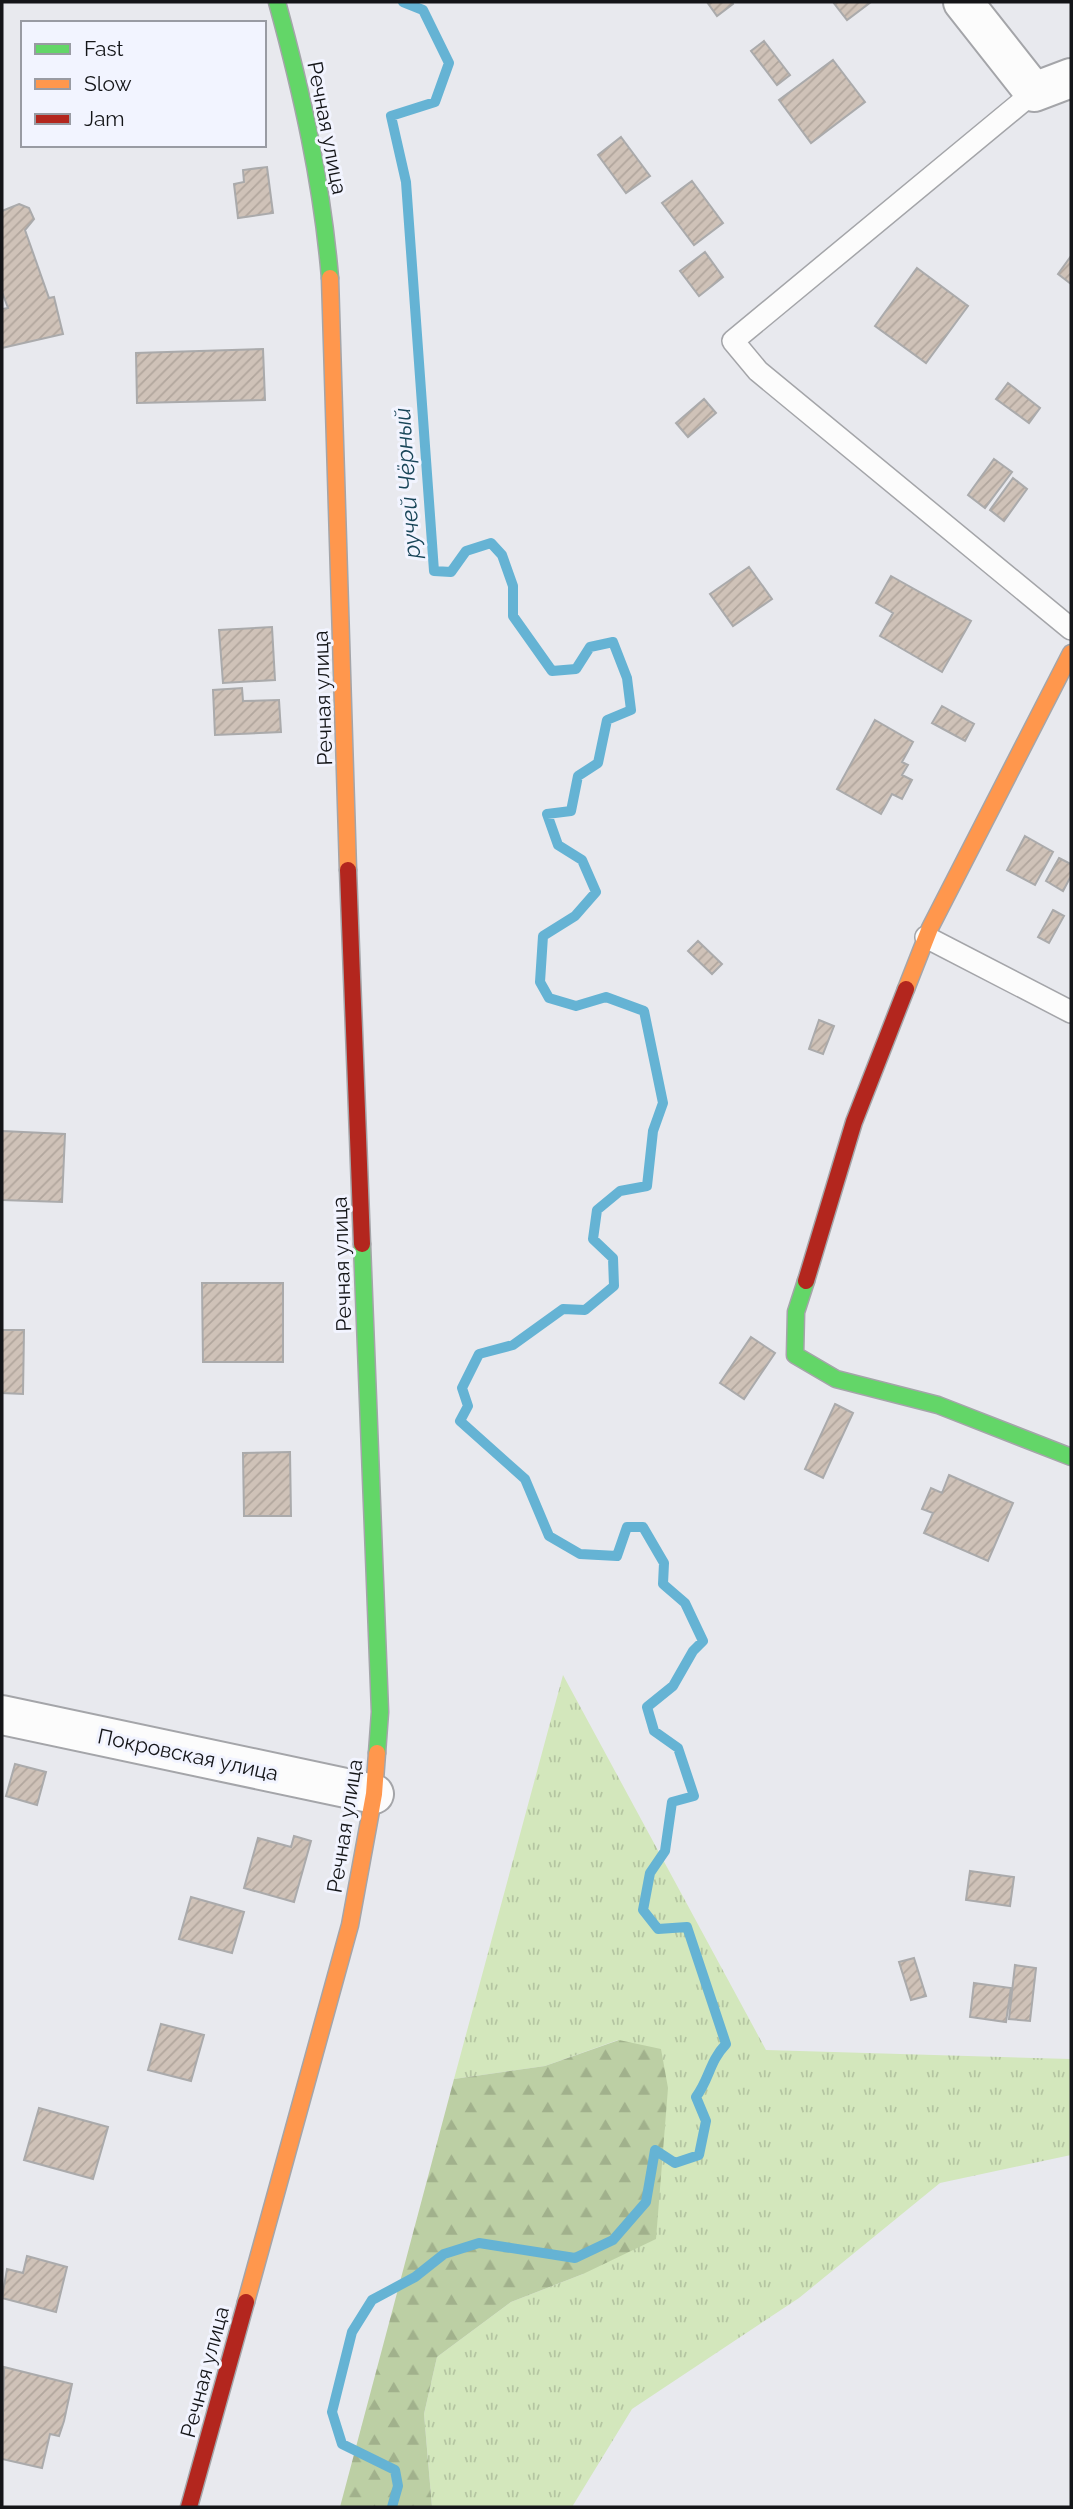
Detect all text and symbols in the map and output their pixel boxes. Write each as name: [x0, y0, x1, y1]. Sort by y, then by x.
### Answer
legend: [21, 21, 266, 147]
text: Fast: [84, 36, 124, 61]
street label: Речная улица: [302, 59, 353, 197]
text: Slow: [84, 71, 132, 96]
text: Jam: [84, 106, 125, 131]
water label: ручей Чёрный: [388, 407, 425, 560]
street label: Речная улица: [308, 630, 337, 766]
street label: Речная улица: [327, 1196, 356, 1332]
street label: Покровская улица: [96, 1723, 281, 1786]
street label: Речная улица: [322, 1757, 367, 1895]
street label: Речная улица: [175, 2303, 234, 2440]

